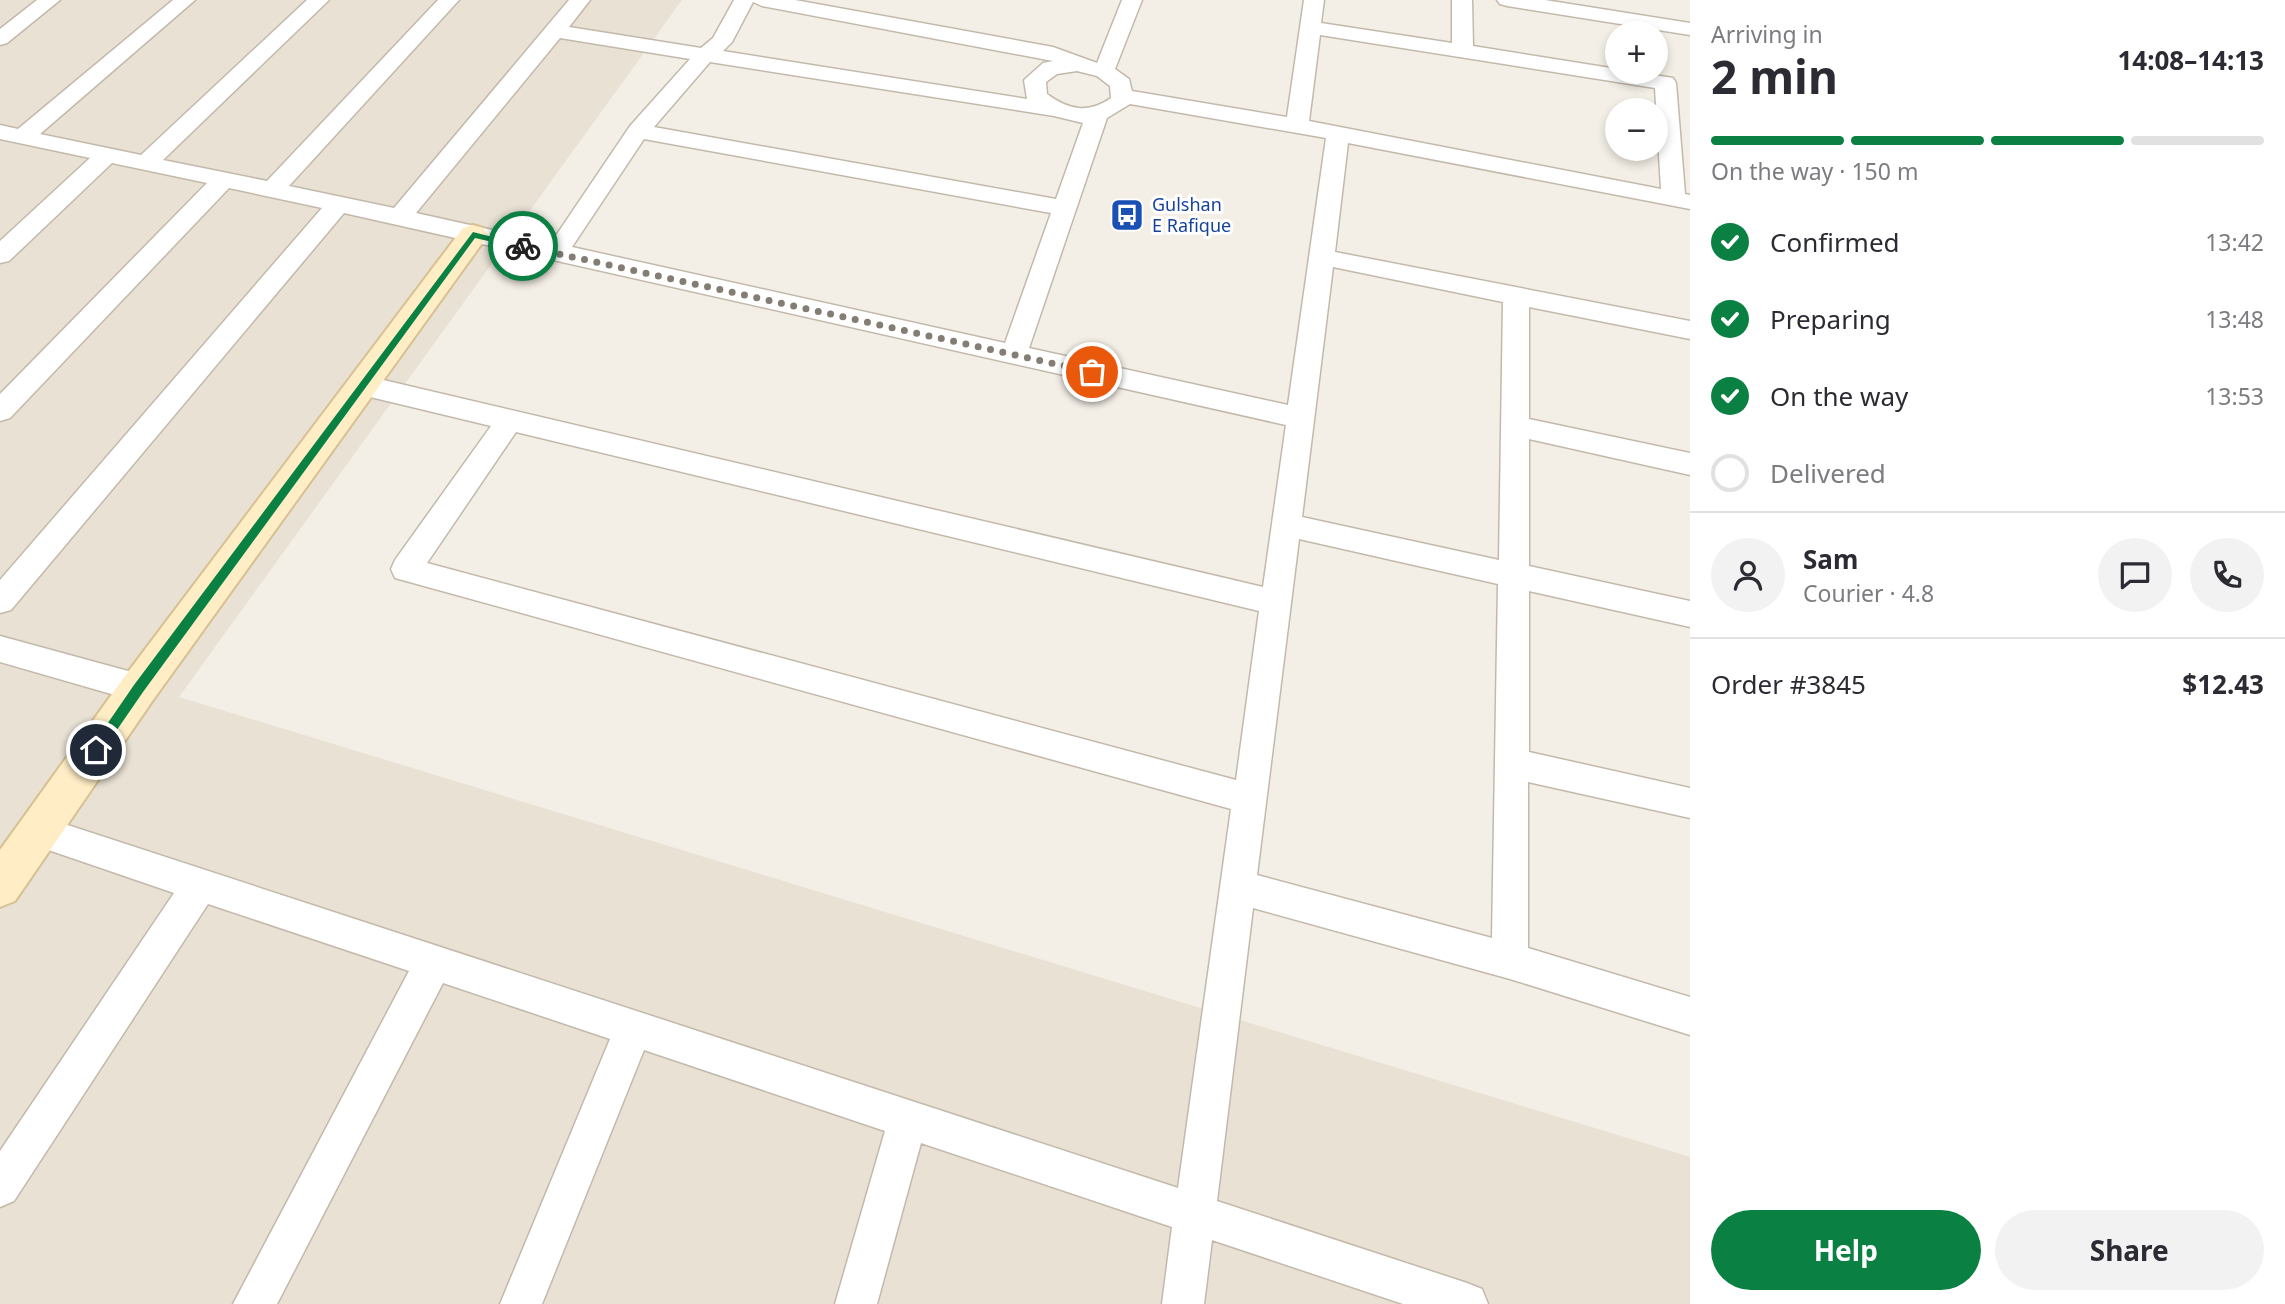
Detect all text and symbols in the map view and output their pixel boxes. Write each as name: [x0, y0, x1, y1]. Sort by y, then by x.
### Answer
text: Arriving in: [1711, 18, 1823, 50]
map controls: [1605, 21, 1668, 161]
button: +: [1605, 21, 1668, 84]
text: 14:08–14:13: [2117, 42, 2264, 78]
text: 2 min: [1711, 45, 1838, 107]
button: −: [1605, 98, 1668, 161]
text: On the way · 150 m: [1711, 155, 1918, 187]
place label: Gulshan E Rafique: [1152, 192, 1231, 237]
bus stop icon: Gulshan E Rafique: [1108, 196, 1146, 234]
courier: [488, 211, 558, 281]
icon: check: [1711, 223, 1749, 261]
text: Confirmed: [1770, 224, 1900, 260]
text: 13:42: [2205, 226, 2264, 258]
icon: bike: [504, 227, 542, 265]
icon: check: [1711, 300, 1749, 338]
text: Preparing: [1770, 301, 1891, 337]
text: 13:48: [2205, 303, 2264, 335]
pin: [1062, 342, 1122, 402]
icon: bag: [1073, 353, 1111, 391]
icon: check: [1711, 377, 1749, 415]
text: On the way: [1770, 378, 1908, 414]
text: 13:53: [2205, 380, 2264, 412]
text: Delivered: [1770, 455, 1886, 491]
button: person: [1711, 538, 1785, 612]
button: chat: [2098, 538, 2172, 612]
button: phone: [2190, 538, 2264, 612]
text: Sam: [1803, 541, 1858, 577]
text: Courier · 4.8: [1803, 577, 1934, 609]
text: Order #3845: [1711, 666, 1866, 702]
text: $12.43: [2182, 666, 2264, 702]
pin: [66, 720, 126, 780]
icon: home: [77, 731, 115, 769]
button: Help: [1711, 1210, 1981, 1290]
button: Share: [1995, 1210, 2264, 1290]

